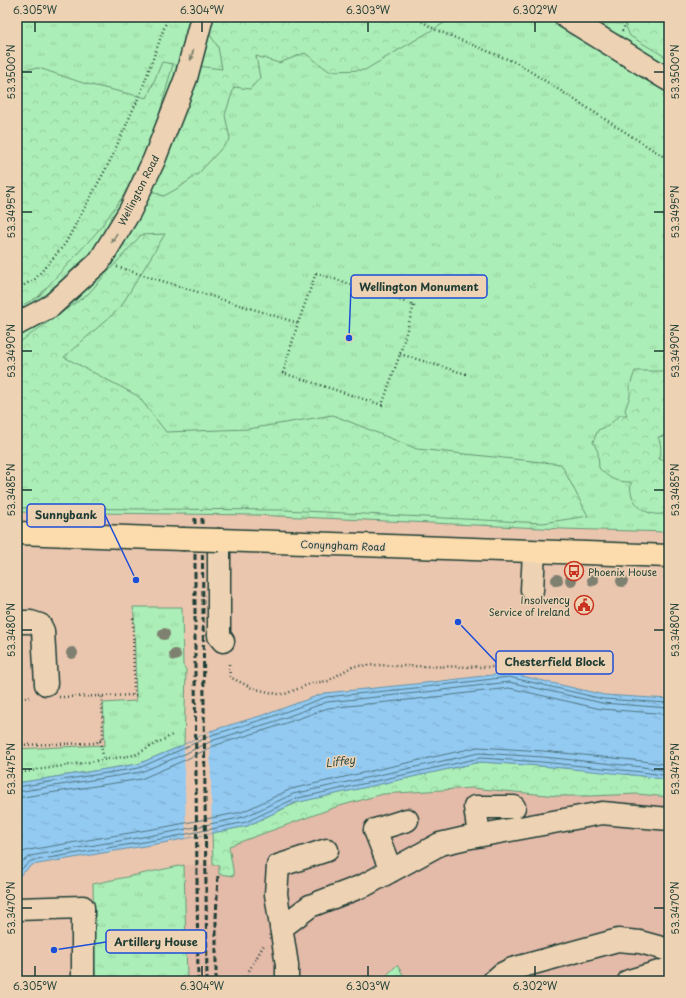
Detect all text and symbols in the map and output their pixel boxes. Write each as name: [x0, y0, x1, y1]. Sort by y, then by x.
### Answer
text: 6.305°W: [13, 2, 58, 17]
text: 6.304°W: [180, 2, 225, 17]
text: 6.303°W: [346, 2, 391, 17]
text: 6.302°W: [513, 2, 558, 17]
text: 53.3500°N: [3, 44, 18, 99]
text: 53.3500°N: [667, 44, 682, 99]
one-way arrow: [189, 49, 195, 61]
street label: Wellington Road: [114, 152, 162, 228]
text: 53.3495°N: [3, 185, 18, 238]
text: 53.3495°N: [667, 185, 682, 238]
one-way arrow: [110, 232, 117, 244]
callout: Wellington Monument: [351, 275, 487, 298]
text: Wellington Monument: [359, 278, 479, 295]
text: 53.3490°N: [3, 324, 18, 378]
text: 53.3490°N: [667, 324, 682, 378]
text: 53.3485°N: [3, 463, 18, 517]
text: 53.3485°N: [667, 463, 682, 517]
callout: Sunnybank: [27, 504, 105, 527]
text: Sunnybank: [35, 506, 98, 523]
street label: Conyngham Road: [300, 536, 386, 554]
bus stop icon: Phoenix House: [563, 560, 585, 582]
place label: Phoenix House: [588, 564, 658, 579]
place label: Insolvency Service of Ireland: [489, 592, 570, 619]
public building icon: Insolvency Service of Ireland: [573, 594, 595, 616]
text: 53.3480°N: [3, 603, 18, 657]
text: 53.3480°N: [667, 603, 682, 657]
callout: Chesterfield Block: [496, 651, 613, 674]
text: Chesterfield Block: [504, 653, 606, 670]
text: 53.3475°N: [3, 743, 18, 795]
text: 53.3475°N: [667, 743, 682, 795]
water label: Liffey: [324, 750, 357, 771]
text: 53.3470°N: [3, 881, 18, 935]
text: 53.3470°N: [667, 881, 682, 935]
callout: Artillery House: [106, 930, 206, 953]
text: Artillery House: [113, 933, 198, 950]
text: 6.305°W: [13, 978, 58, 993]
text: 6.304°W: [180, 978, 225, 993]
text: 6.303°W: [346, 978, 391, 993]
text: 6.302°W: [513, 978, 558, 993]

